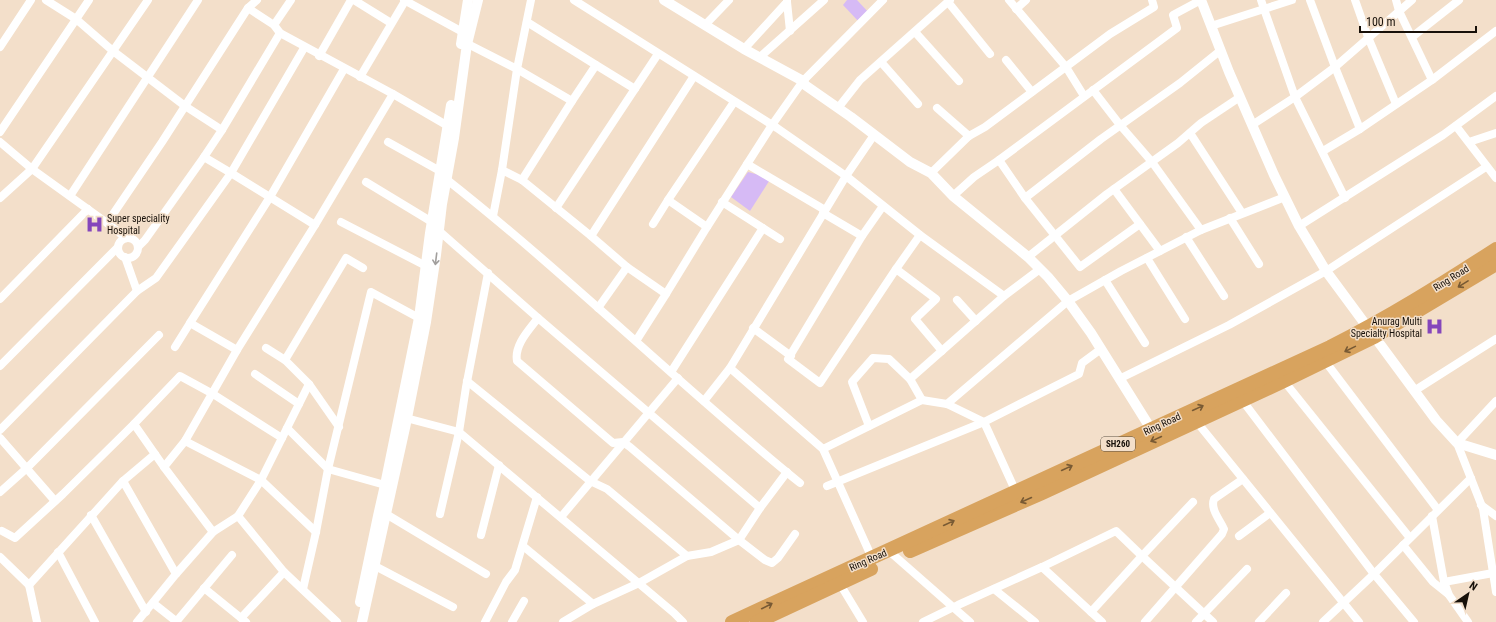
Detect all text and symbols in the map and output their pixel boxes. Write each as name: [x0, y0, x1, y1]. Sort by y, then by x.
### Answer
scale bar: [1360, 8, 1476, 34]
text: 100 m: [1366, 15, 1396, 29]
place label: Super speciality Hospital: [107, 213, 170, 236]
hospital icon: Super speciality Hospital: [84, 214, 104, 234]
one-way arrow: [432, 252, 439, 265]
street label: Ring Road: [1431, 263, 1471, 293]
one-way arrow: [1457, 281, 1469, 289]
place label: Anurag Multi Specialty Hospital: [1351, 316, 1422, 339]
hospital icon: Anurag Multi Specialty Hospital: [1425, 317, 1445, 337]
one-way arrow: [1344, 346, 1356, 353]
one-way arrow: [1191, 404, 1203, 411]
street label: Ring Road: [1142, 411, 1182, 437]
one-way arrow: [1151, 436, 1163, 443]
road number: SH260: [1101, 437, 1135, 451]
one-way arrow: [1061, 464, 1073, 471]
one-way arrow: [1020, 497, 1032, 504]
one-way arrow: [943, 519, 955, 526]
street label: Ring Road: [848, 547, 888, 573]
north arrow: [1448, 574, 1488, 614]
text: N: [1467, 579, 1480, 594]
one-way arrow: [761, 601, 773, 609]

